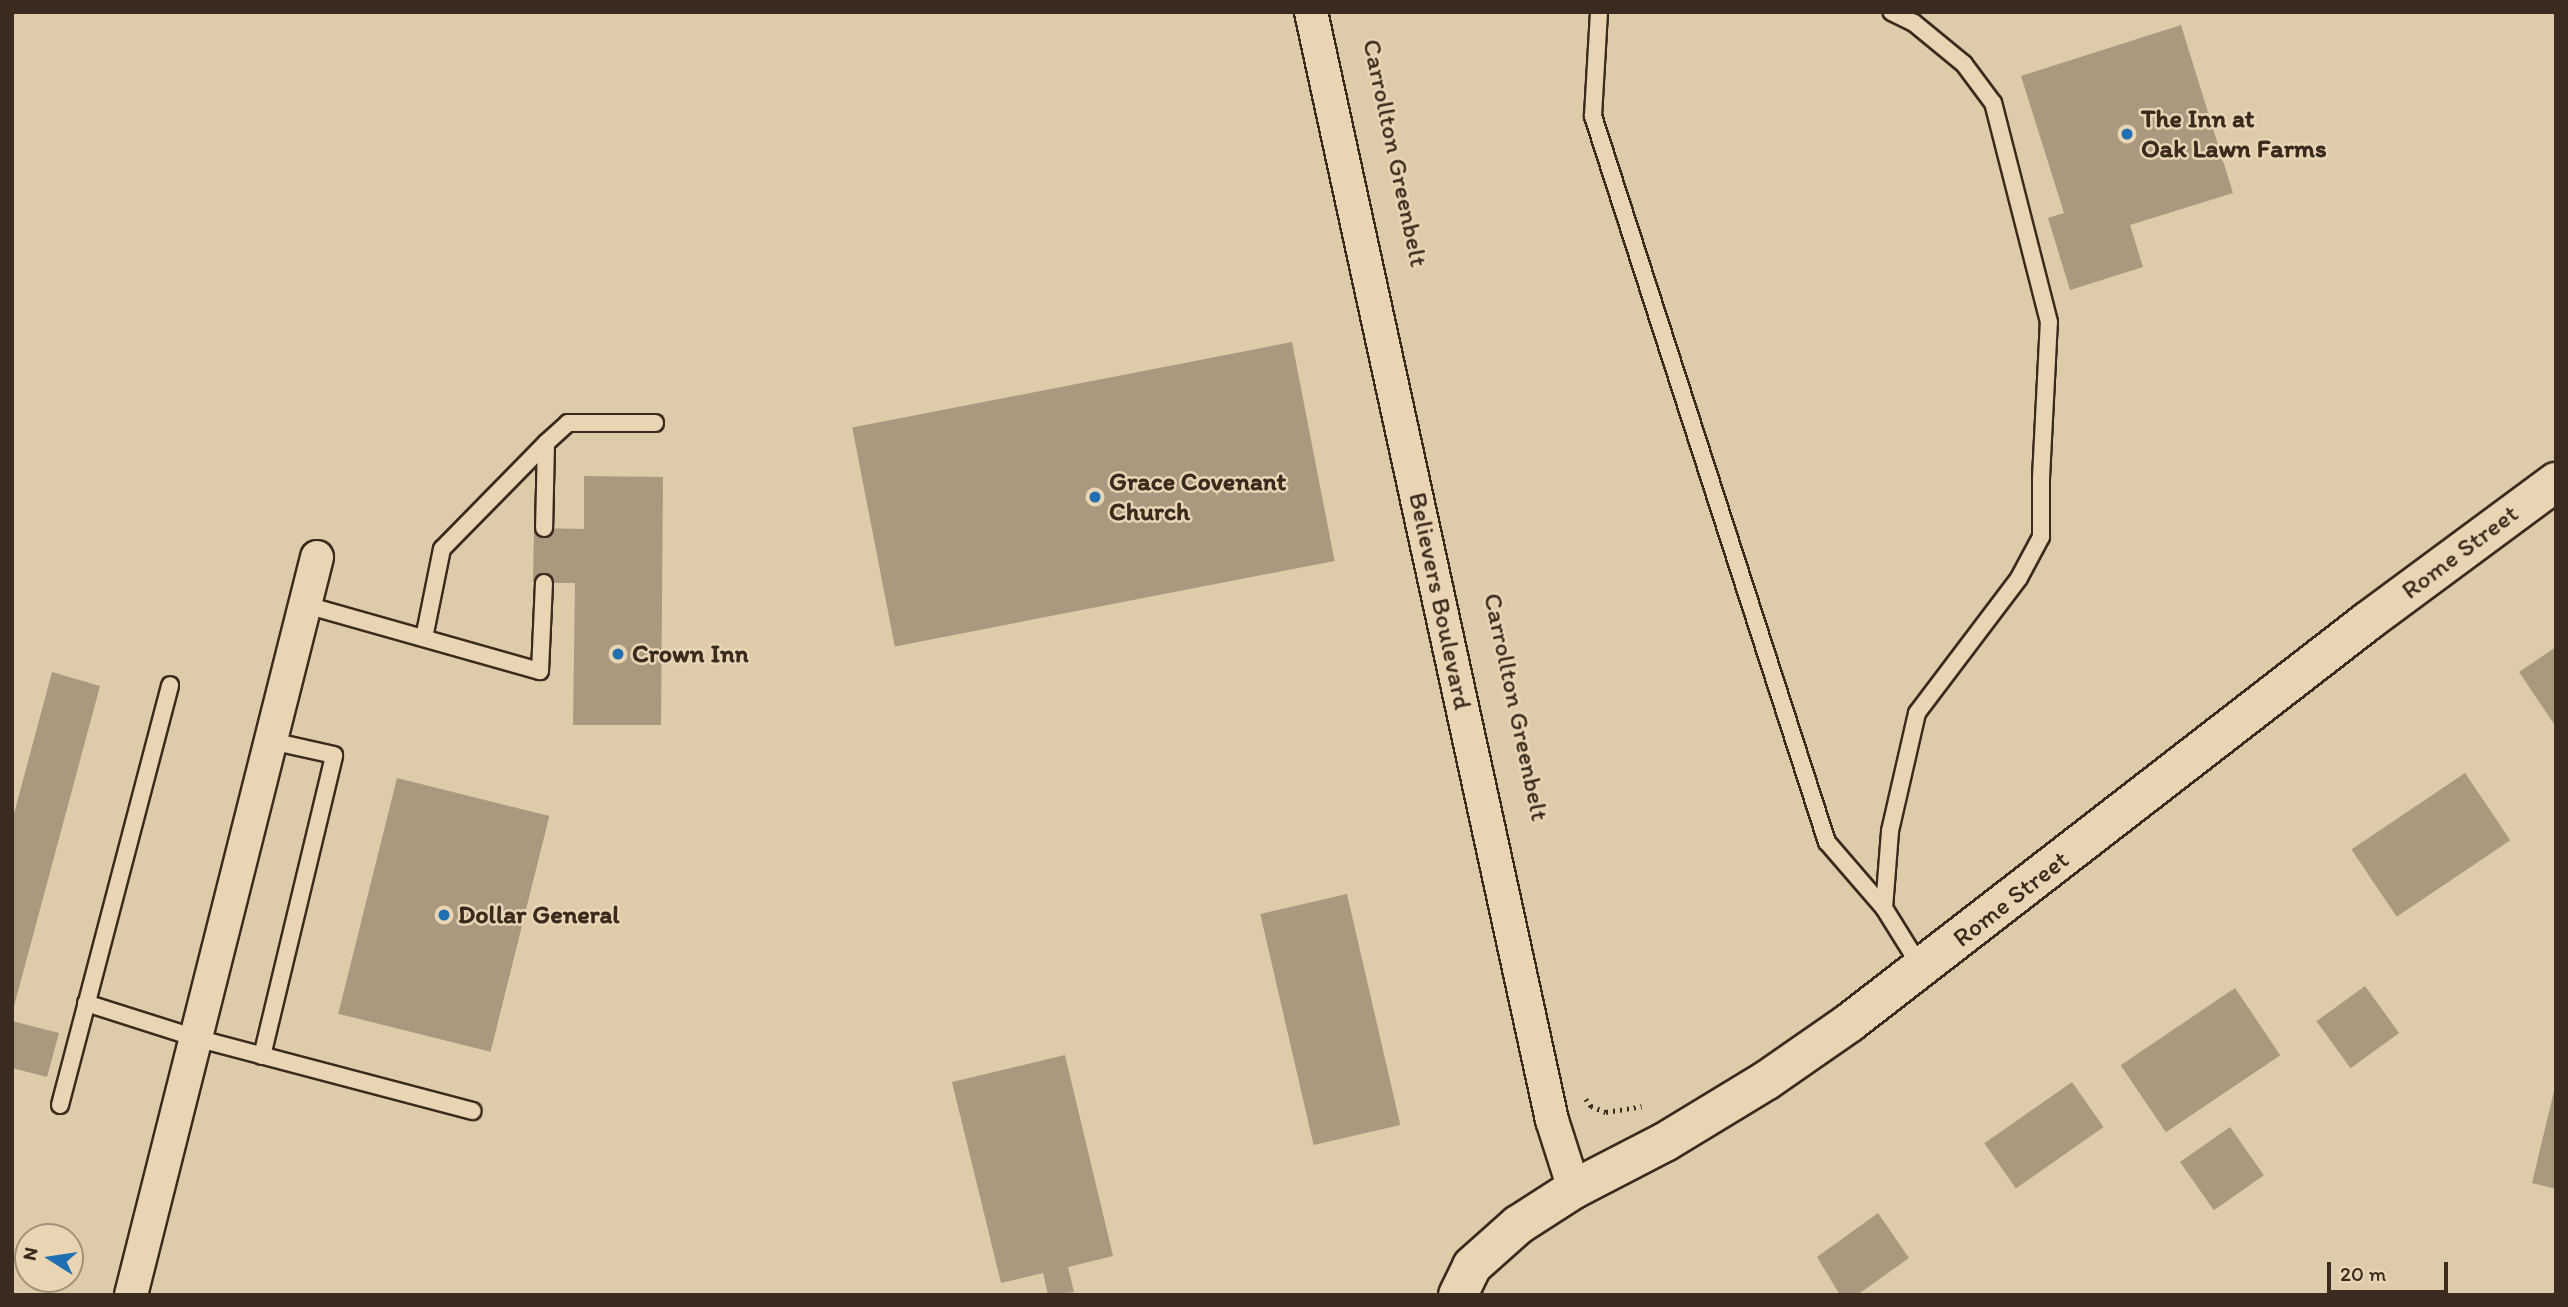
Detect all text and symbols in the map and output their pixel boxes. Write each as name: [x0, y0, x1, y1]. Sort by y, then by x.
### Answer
street label: Carrollton Greenbelt: [1356, 36, 1434, 270]
place label: The Inn at Oak Lawn Farms: [2141, 103, 2325, 164]
marker: The Inn at Oak Lawn Farms: [2119, 126, 2135, 142]
place label: Grace Covenant Church: [1109, 466, 1287, 528]
marker: Grace Covenant Church: [1087, 489, 1103, 505]
street label: Believers Boulevard: [1402, 489, 1478, 713]
street label: Rome Street: [2396, 498, 2524, 606]
street label: Carrollton Greenbelt: [1477, 590, 1555, 824]
place label: Crown Inn: [632, 638, 749, 670]
marker: Crown Inn: [610, 646, 626, 662]
street label: Rome Street: [1947, 844, 2075, 954]
place label: Dollar General: [458, 899, 620, 931]
marker: Dollar General: [436, 907, 452, 923]
north arrow: [14, 1223, 84, 1293]
text: N: [17, 1245, 43, 1263]
scale bar: [2330, 1248, 2451, 1292]
text: 20 m: [2340, 1261, 2386, 1286]

